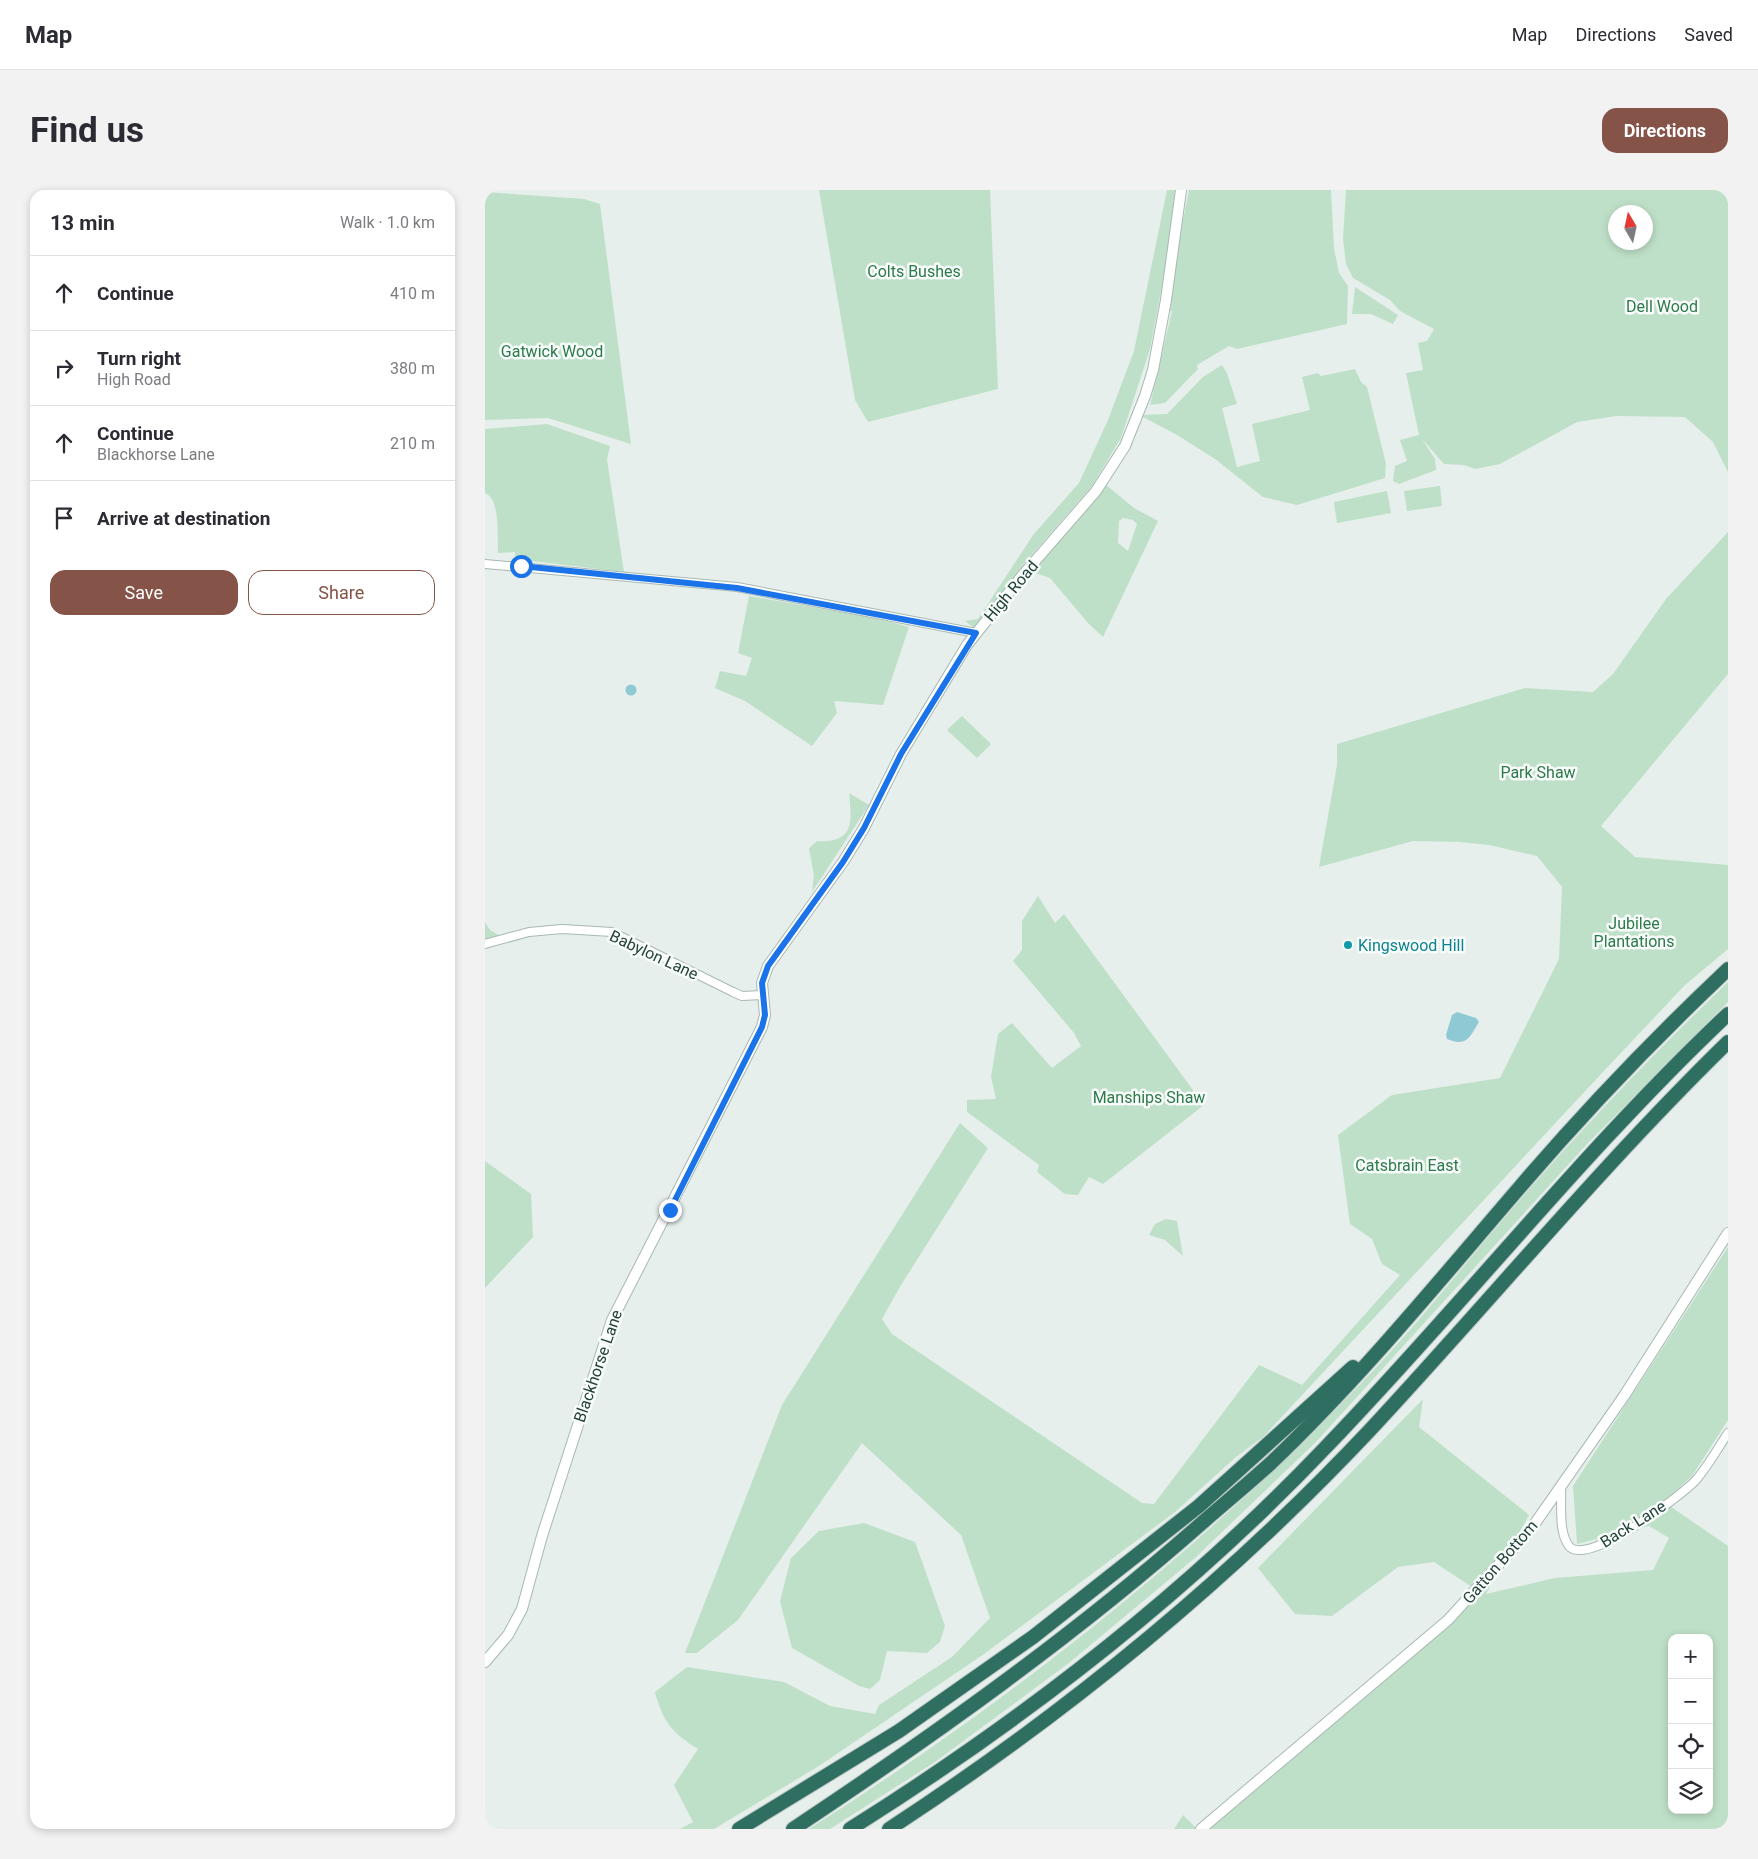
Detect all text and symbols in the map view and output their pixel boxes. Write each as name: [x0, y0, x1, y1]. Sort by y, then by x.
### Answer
text: Map: [25, 21, 72, 49]
text: Map: [1512, 24, 1547, 45]
text: Directions: [1575, 24, 1656, 45]
text: Saved: [1684, 24, 1733, 45]
button: Directions: [1602, 108, 1728, 153]
text: Find us: [30, 110, 144, 151]
north arrow: [1608, 205, 1653, 250]
text: 13 min: [50, 211, 115, 235]
text: Walk · 1.0 km: [340, 213, 435, 232]
park label: Colts Bushes: [867, 262, 961, 281]
icon: ahead: [50, 279, 78, 307]
text: Continue: [97, 282, 174, 305]
text: 410 m: [390, 284, 435, 303]
park label: Dell Wood: [1626, 297, 1698, 316]
park label: Gatwick Wood: [501, 342, 603, 361]
text: Turn right: [97, 347, 181, 370]
icon: right: [50, 354, 78, 382]
text: 380 m: [390, 359, 435, 378]
text: High Road: [97, 370, 171, 389]
text: Continue: [97, 422, 174, 445]
icon: ahead: [50, 429, 78, 457]
text: 210 m: [390, 434, 435, 453]
text: Blackhorse Lane: [97, 445, 215, 464]
icon: arrive: [50, 504, 78, 532]
text: Arrive at destination: [97, 507, 270, 530]
route start: [510, 555, 533, 578]
street label: High Road: [980, 557, 1042, 625]
button: Save: [50, 570, 238, 615]
button: Share: [248, 570, 435, 615]
park label: Park Shaw: [1500, 763, 1576, 782]
park label: Jubilee Plantations: [1594, 914, 1674, 951]
street label: Babylon Lane: [607, 926, 701, 984]
place label: Kingswood Hill: [1358, 936, 1464, 955]
marker: Kingswood Hill: [1342, 939, 1354, 951]
park label: Manships Shaw: [1093, 1088, 1205, 1107]
park label: Catsbrain East: [1355, 1156, 1459, 1175]
route end: [659, 1199, 682, 1222]
street label: Blackhorse Lane: [570, 1307, 626, 1425]
street label: Back Lane: [1597, 1496, 1669, 1552]
street label: Gatton Bottom: [1459, 1516, 1541, 1608]
map controls: [1668, 1634, 1713, 1814]
button: +: [1668, 1634, 1713, 1679]
button: −: [1668, 1679, 1713, 1724]
button: locate: [1668, 1724, 1713, 1769]
button: layers: [1668, 1769, 1713, 1814]

